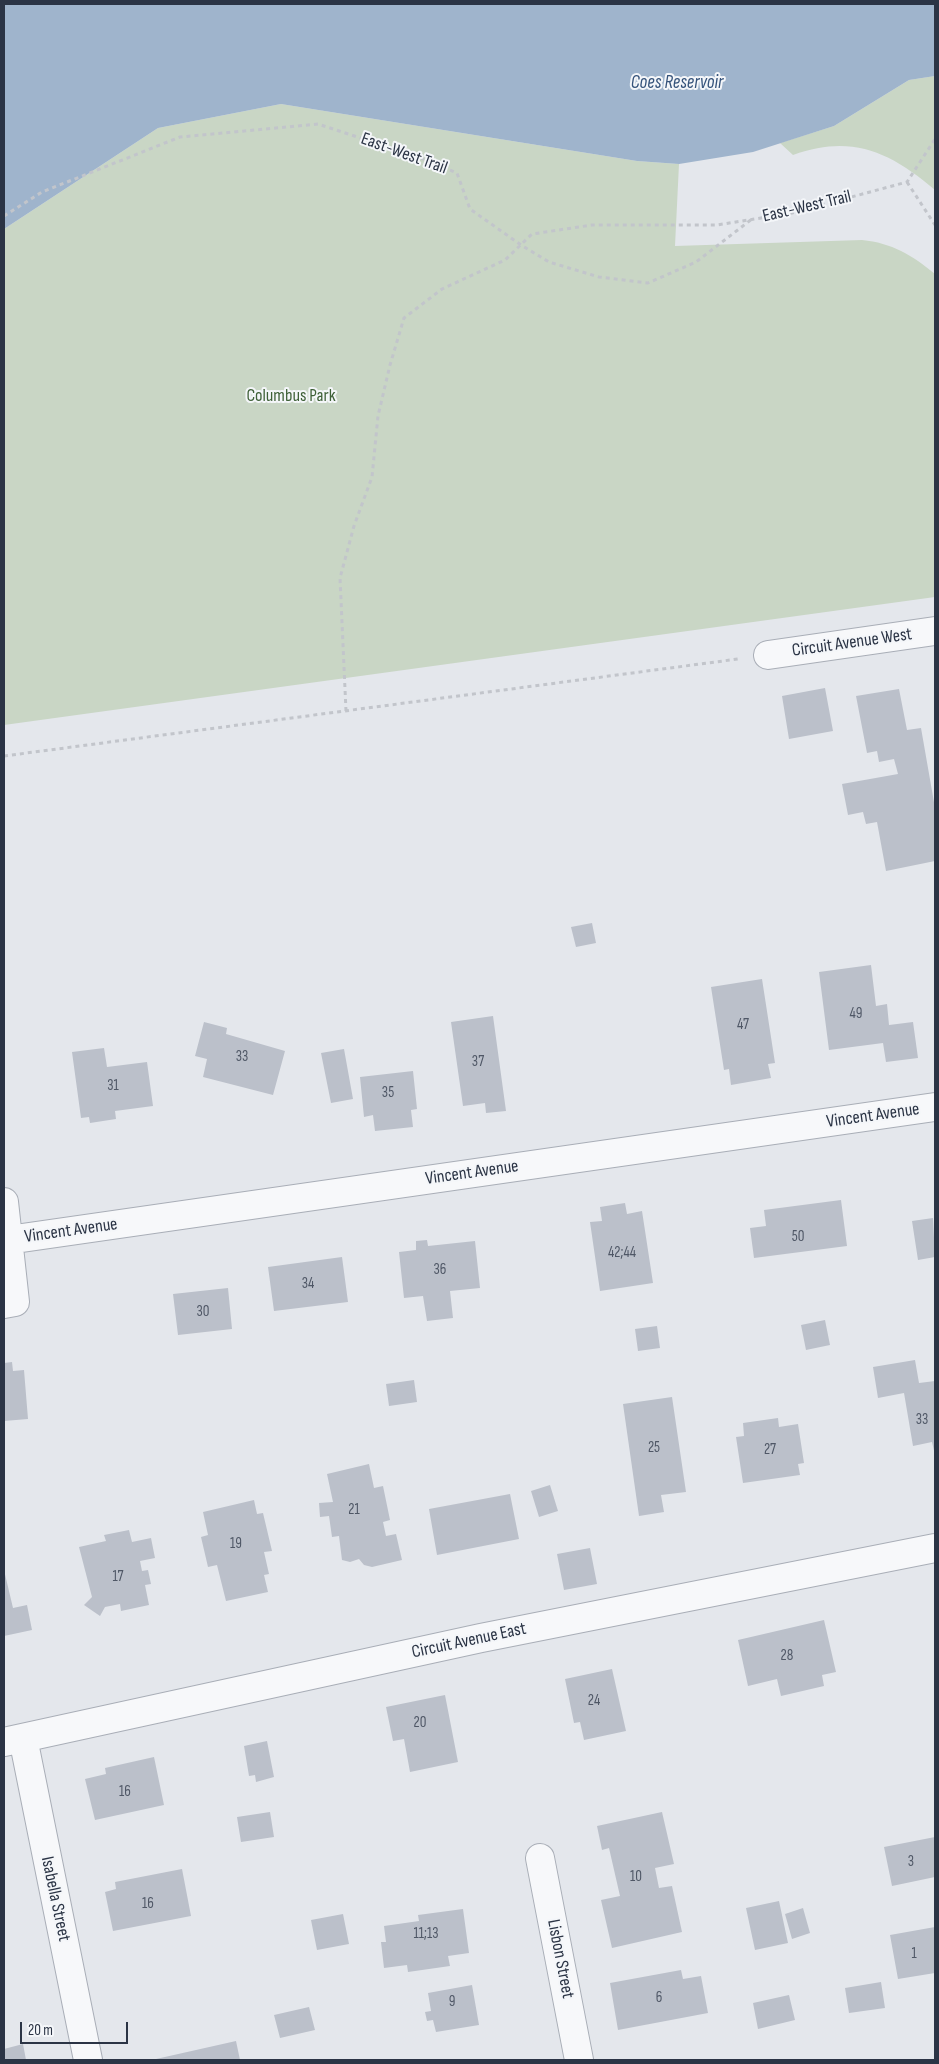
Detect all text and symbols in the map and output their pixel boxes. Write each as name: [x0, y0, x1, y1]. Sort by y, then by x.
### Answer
water label: Coes Reservoir: [631, 72, 723, 94]
street label: East-West Trail: [358, 128, 450, 180]
street label: East-West Trail: [761, 186, 853, 228]
park label: Columbus Park: [246, 385, 336, 407]
street label: Circuit Avenue West: [791, 624, 913, 662]
house number: 49: [850, 1005, 862, 1023]
house number: 47: [737, 1016, 749, 1034]
house number: 33: [236, 1048, 248, 1066]
house number: 37: [472, 1053, 484, 1071]
house number: 31: [107, 1077, 119, 1095]
house number: 35: [382, 1084, 394, 1102]
street label: Vincent Avenue: [825, 1099, 921, 1133]
street label: Vincent Avenue: [424, 1156, 520, 1190]
street label: Vincent Avenue: [23, 1214, 119, 1248]
house number: 50: [792, 1228, 804, 1246]
house number: 42;44: [608, 1244, 636, 1262]
house number: 36: [434, 1261, 446, 1279]
house number: 34: [302, 1275, 314, 1293]
house number: 30: [197, 1303, 209, 1321]
house number: 33: [916, 1411, 928, 1429]
house number: 25: [648, 1439, 660, 1457]
house number: 27: [764, 1441, 776, 1459]
house number: 21: [348, 1501, 360, 1519]
house number: 19: [230, 1535, 242, 1553]
house number: 17: [112, 1568, 124, 1586]
street label: Circuit Avenue East: [410, 1618, 528, 1664]
house number: 28: [781, 1647, 793, 1665]
house number: 24: [588, 1692, 600, 1710]
house number: 20: [414, 1714, 426, 1732]
house number: 16: [119, 1783, 131, 1801]
house number: 3: [908, 1853, 914, 1871]
street label: Isabella Street: [35, 1855, 75, 1943]
house number: 10: [630, 1868, 642, 1886]
house number: 16: [142, 1895, 154, 1913]
street label: Lisbon Street: [542, 1918, 578, 2000]
house number: 11;13: [414, 1925, 438, 1943]
house number: 1: [911, 1945, 917, 1963]
house number: 6: [656, 1989, 662, 2007]
house number: 9: [449, 1993, 455, 2011]
scale bar: [22, 2012, 130, 2044]
text: 20 m: [28, 2021, 53, 2040]

